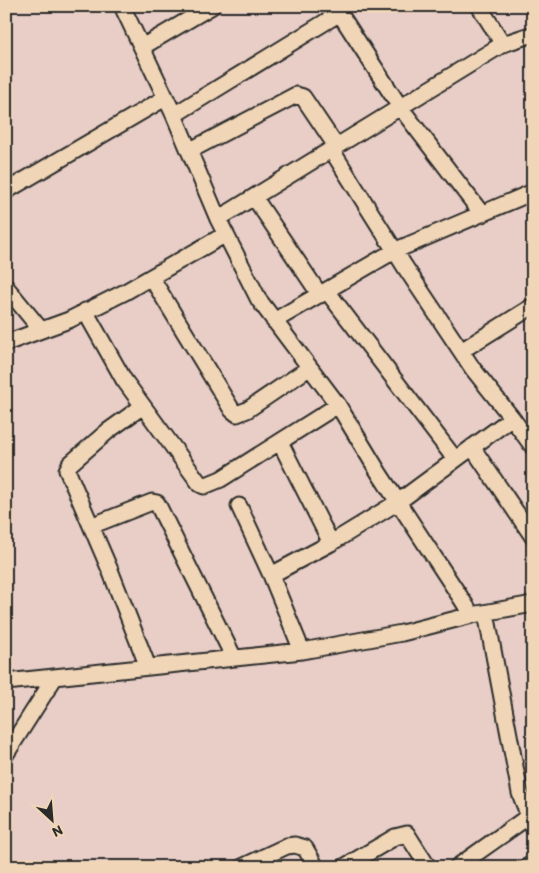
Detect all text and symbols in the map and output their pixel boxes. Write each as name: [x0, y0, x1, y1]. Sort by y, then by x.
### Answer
north arrow: [28, 796, 78, 846]
text: N: [50, 822, 65, 841]

